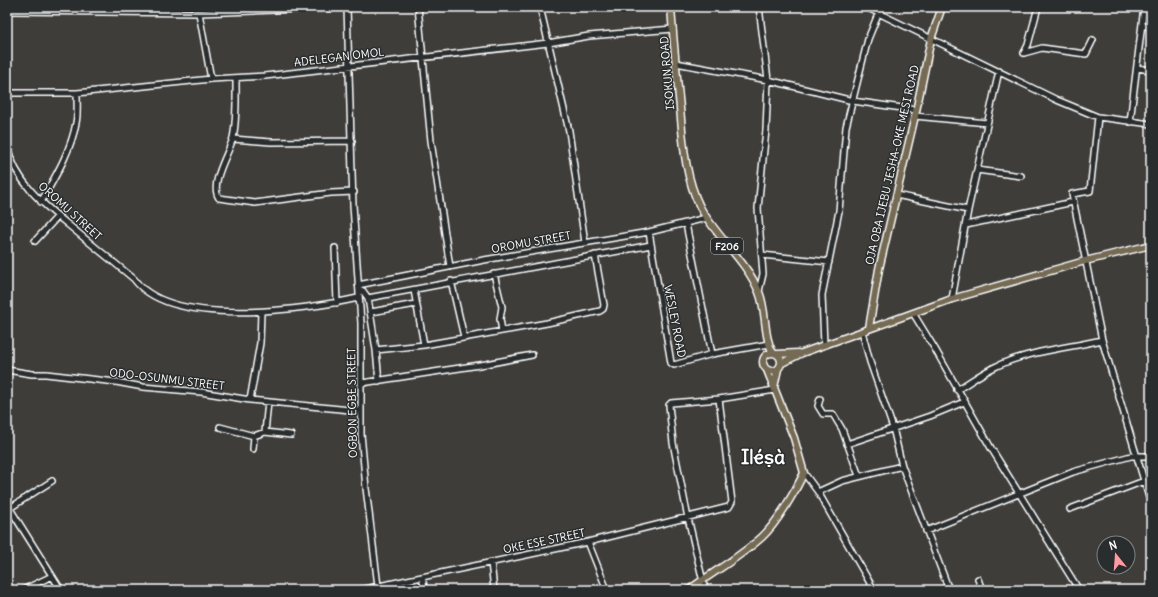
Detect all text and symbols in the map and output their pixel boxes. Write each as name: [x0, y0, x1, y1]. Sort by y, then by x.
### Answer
street label: ISOKUN ROAD: [657, 35, 677, 111]
street label: ADELEGAN OMOL: [293, 45, 385, 69]
street label: OJA OBA IJEBU JESHA-OKE MESI ROAD: [862, 64, 922, 266]
street label: OROMU STREET: [35, 179, 105, 243]
street label: OROMU STREET: [490, 228, 572, 256]
road number: F206: [711, 238, 743, 254]
street label: WESLEY ROAD: [661, 283, 689, 359]
street label: OGBON EGBE STREET: [344, 347, 360, 458]
street label: ODO-OSUNMU STREET: [109, 365, 226, 393]
district label: Iléṣà: [741, 445, 785, 469]
street label: OKE ESE STREET: [502, 525, 586, 557]
north arrow: [1096, 535, 1136, 575]
text: N: [1107, 538, 1119, 553]

